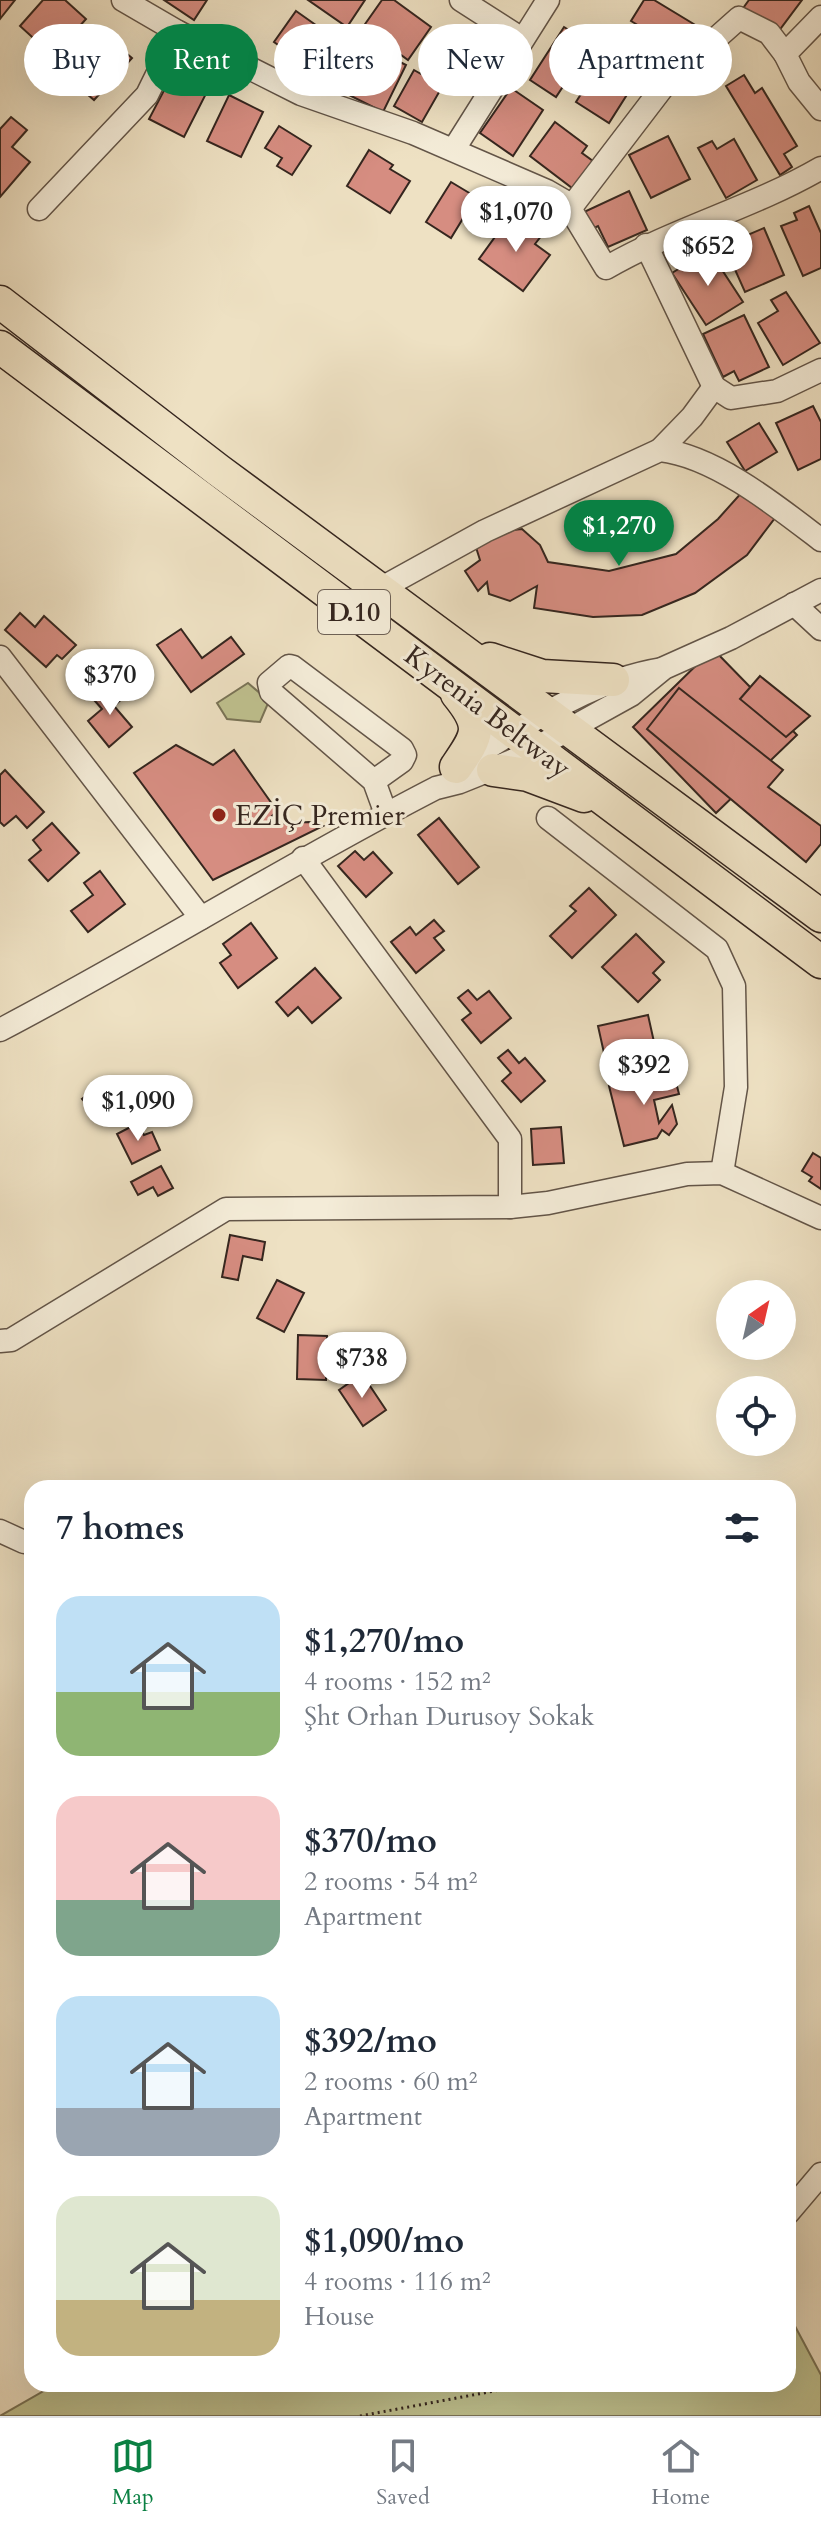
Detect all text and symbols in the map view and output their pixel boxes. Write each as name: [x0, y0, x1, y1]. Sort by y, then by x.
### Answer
chip: Buy: [24, 24, 129, 96]
chip: Rent: [145, 24, 258, 96]
chip: Filters: [274, 24, 402, 96]
chip: New: [418, 24, 533, 96]
chip: Apartment: [549, 24, 732, 96]
pin: $1,070: [451, 186, 581, 254]
text: $1,070: [479, 194, 553, 229]
pin: $652: [661, 220, 755, 288]
text: $652: [681, 228, 735, 263]
pin: $1,270: [554, 500, 684, 568]
text: $1,270: [582, 508, 656, 543]
road number: D.10: [318, 590, 390, 634]
street label: Kyrenia Beltway: [396, 637, 578, 787]
pin: $370: [63, 649, 157, 717]
text: $370: [83, 657, 137, 692]
place label: EZİÇ Premier: [235, 797, 405, 835]
marker: EZİÇ Premier: [210, 806, 228, 824]
pin: $392: [597, 1039, 691, 1107]
text: $392: [617, 1047, 671, 1082]
pin: $1,090: [73, 1075, 203, 1143]
text: $1,090: [101, 1083, 175, 1118]
north arrow: [716, 1280, 796, 1360]
map controls: [716, 1280, 796, 1456]
pin: $738: [315, 1332, 409, 1400]
text: $738: [335, 1340, 389, 1375]
button: locate: [716, 1376, 796, 1456]
text: 7 homes: [56, 1505, 184, 1551]
icon: filters: [720, 1506, 764, 1550]
text: $1,270/mo: [304, 1618, 464, 1664]
icon: home: [120, 1628, 216, 1724]
text: 4 rooms · 152 m²: [304, 1664, 491, 1699]
text: Şht Orhan Durusoy Sokak: [304, 1699, 594, 1734]
text: $370/mo: [304, 1818, 437, 1864]
icon: home: [120, 1828, 216, 1924]
text: 2 rooms · 54 m²: [304, 1864, 477, 1899]
text: Apartment: [304, 1899, 422, 1934]
text: $392/mo: [304, 2018, 437, 2064]
icon: home: [120, 2028, 216, 2124]
text: 2 rooms · 60 m²: [304, 2064, 477, 2099]
text: Apartment: [304, 2099, 422, 2134]
text: $1,090/mo: [304, 2218, 464, 2264]
icon: home: [120, 2228, 216, 2324]
text: 4 rooms · 116 m²: [304, 2264, 491, 2299]
text: House: [304, 2299, 375, 2334]
tab: Map: [111, 2434, 155, 2512]
tab: Saved: [376, 2434, 430, 2512]
tab: Home: [651, 2434, 710, 2512]

